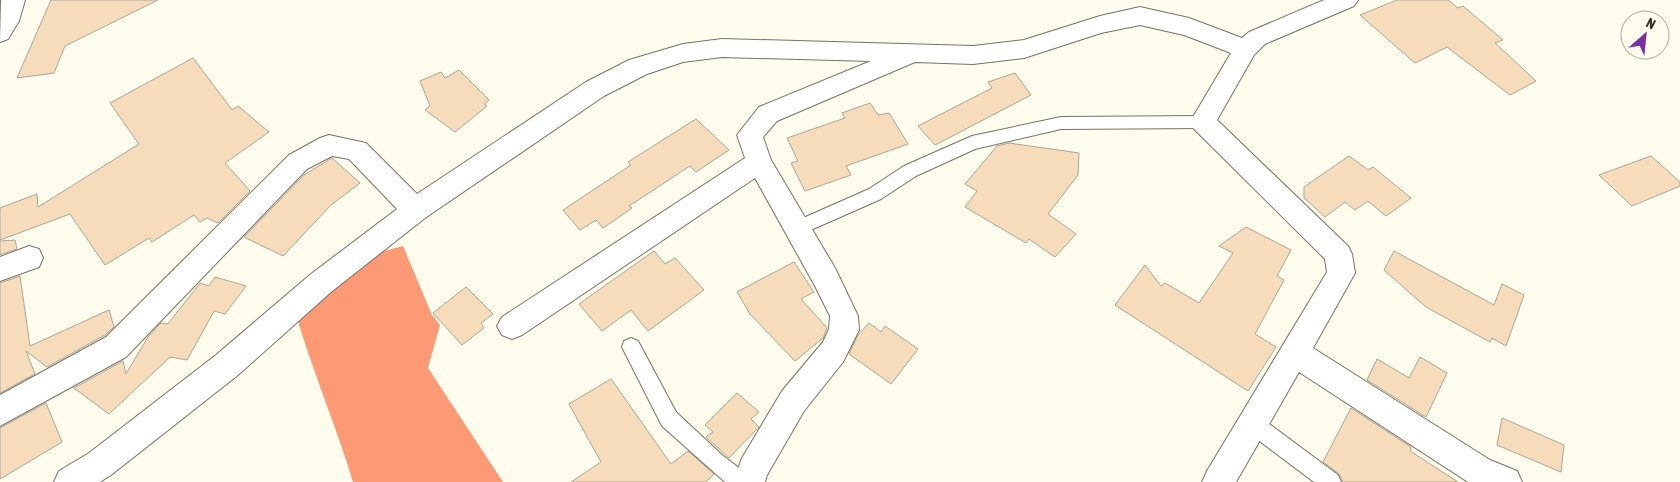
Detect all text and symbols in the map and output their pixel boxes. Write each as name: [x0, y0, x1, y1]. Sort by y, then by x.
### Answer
north arrow: [1620, 10, 1670, 60]
text: N: [1644, 14, 1658, 32]

